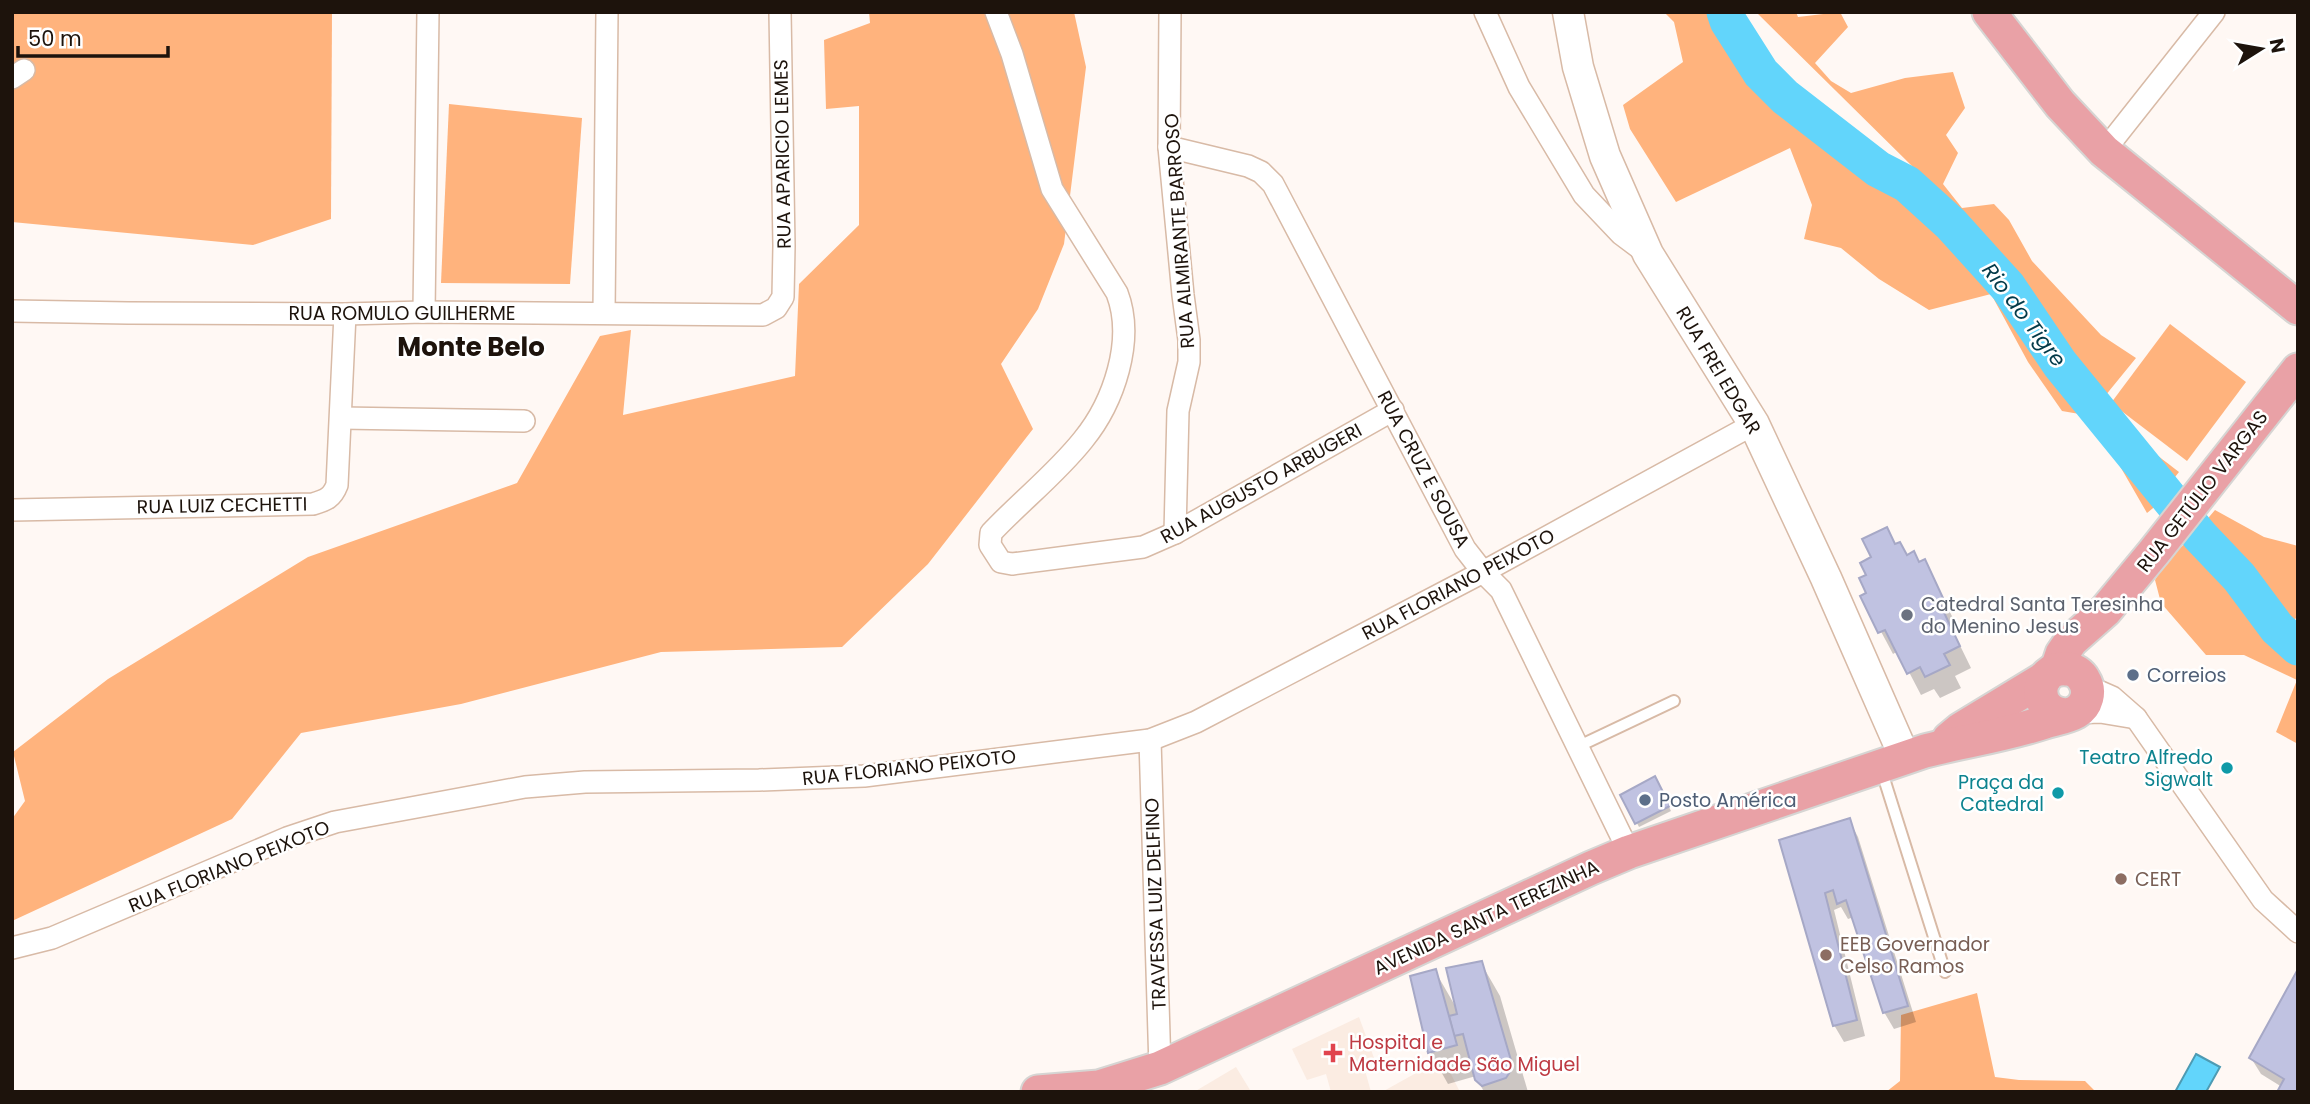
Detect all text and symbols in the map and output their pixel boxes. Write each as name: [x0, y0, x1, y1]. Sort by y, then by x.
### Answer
scale bar: [18, 14, 168, 58]
north arrow: [2226, 14, 2296, 84]
text: 50 m: [28, 24, 82, 53]
text: N: [2263, 36, 2292, 55]
street label: RUA APARICIO LEMES: [767, 59, 798, 249]
street label: RUA ALMIRANTE BARROSO: [1158, 112, 1201, 349]
water label: Rio do Tigre: [1976, 257, 2073, 373]
street label: RUA ROMULO GUILHERME: [288, 300, 516, 327]
street label: RUA FREI EDGAR: [1670, 301, 1768, 439]
district label: Monte Belo: [397, 329, 545, 365]
street label: RUA CRUZ E SOUSA: [1371, 386, 1476, 553]
street label: RUA GETÚLIO VARGAS: [2131, 405, 2274, 578]
street label: RUA AUGUSTO ARBUGERI: [1156, 417, 1367, 550]
street label: RUA LUIZ CECHETTI: [137, 491, 307, 520]
street label: RUA FLORIANO PEIXOTO: [1357, 522, 1559, 647]
place label: Catedral Santa Teresinha do Menino Jesus: [1921, 591, 2163, 640]
marker: Catedral Santa Teresinha do Menino Jesus: [1899, 607, 1915, 623]
place label: Correios: [2147, 662, 2227, 689]
marker: Correios: [2125, 667, 2141, 683]
street label: RUA FLORIANO PEIXOTO: [801, 743, 1017, 792]
place label: Teatro Alfredo Sigwalt: [2079, 744, 2213, 793]
marker: Teatro Alfredo Sigwalt: [2219, 760, 2235, 776]
place label: Praça da Catedral: [1958, 769, 2044, 818]
marker: Praça da Catedral: [2050, 785, 2066, 801]
place label: Posto América: [1659, 787, 1797, 814]
marker: Posto América: [1637, 792, 1653, 808]
street label: TRAVESSA LUIZ DELFINO: [1138, 797, 1173, 1011]
street label: RUA FLORIANO PEIXOTO: [125, 814, 334, 919]
street label: AVENIDA SANTA TEREZINHA: [1369, 853, 1603, 982]
place label: CERT: [2135, 866, 2181, 893]
marker: CERT: [2113, 871, 2129, 887]
place label: EEB Governador Celso Ramos: [1840, 931, 1990, 980]
marker: EEB Governador Celso Ramos: [1818, 947, 1834, 963]
place label: Hospital e Maternidade São Miguel: [1349, 1029, 1580, 1078]
marker: Hospital e Maternidade São Miguel: [1323, 1043, 1343, 1063]

